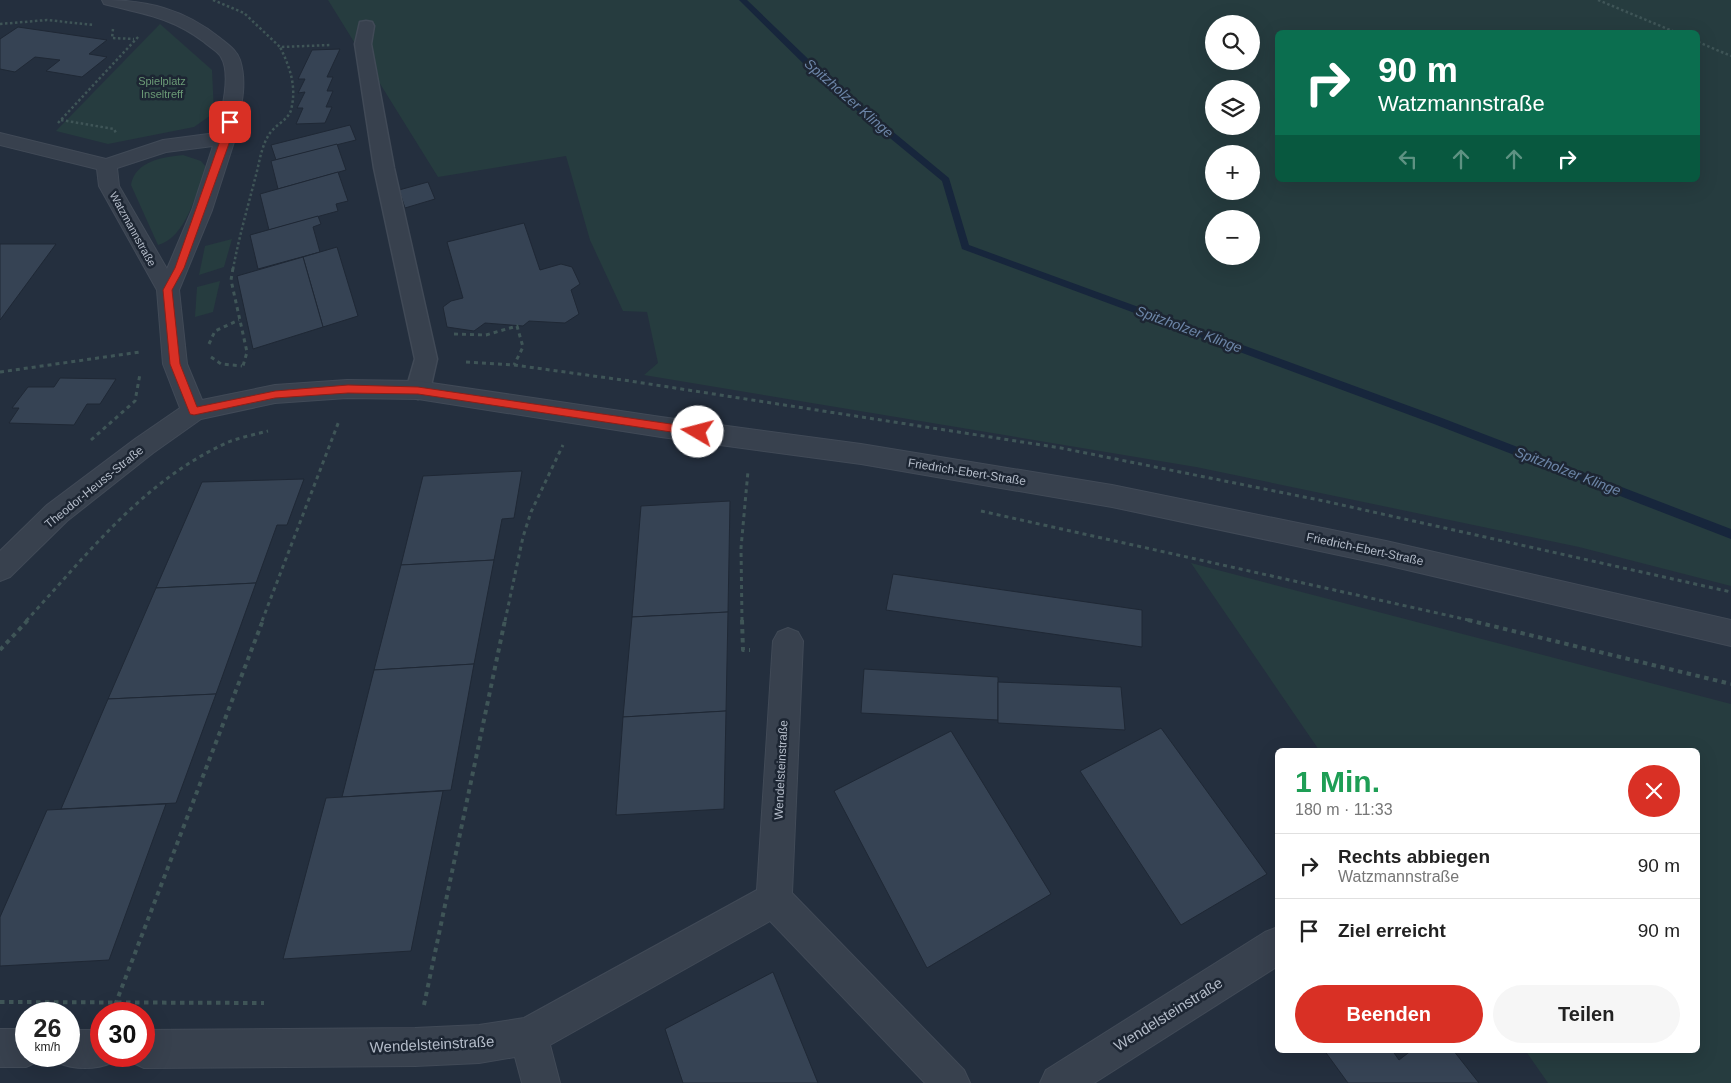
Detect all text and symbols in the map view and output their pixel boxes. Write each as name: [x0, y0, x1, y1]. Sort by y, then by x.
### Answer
map controls: [1205, 15, 1260, 265]
button: search: [1205, 15, 1260, 70]
icon: right: [1295, 50, 1360, 115]
text: 90 m: [1378, 50, 1458, 89]
water label: Spitzholzer Klinge: [801, 55, 897, 141]
park label: Spielplatz Inseltreff: [138, 75, 186, 100]
button: layers: [1205, 80, 1260, 135]
text: Watzmannstraße: [1378, 91, 1545, 116]
pin: [209, 101, 251, 143]
icon: arrive: [216, 108, 244, 136]
button: +: [1205, 145, 1260, 200]
icon: left: [1394, 145, 1422, 173]
icon: ahead: [1447, 145, 1475, 173]
icon: ahead: [1500, 145, 1528, 173]
icon: right: [1553, 145, 1581, 173]
street label: Watzmannstraße: [108, 190, 158, 268]
button: −: [1205, 210, 1260, 265]
water label: Spitzholzer Klinge: [1134, 302, 1245, 356]
position arrow: [671, 405, 723, 457]
street label: Theodor-Heuss-Straße: [42, 443, 146, 531]
water label: Spitzholzer Klinge: [1513, 443, 1623, 499]
street label: Friedrich-Ebert-Straße: [907, 456, 1027, 488]
street label: Friedrich-Ebert-Straße: [1305, 530, 1425, 568]
street label: Wendelsteinstraße: [771, 719, 791, 820]
text: 1 Min.: [1295, 765, 1380, 798]
button: close: [1628, 765, 1680, 817]
text: 180 m · 11:33: [1295, 801, 1393, 818]
text: Rechts abbiegen: [1338, 846, 1490, 867]
icon: right: [1295, 852, 1323, 880]
text: 90 m: [1638, 855, 1680, 876]
text: Watzmannstraße: [1338, 868, 1459, 885]
icon: arrive: [1295, 917, 1323, 945]
text: Ziel erreicht: [1338, 920, 1446, 941]
text: 90 m: [1638, 920, 1680, 941]
street label: Wendelsteinstraße: [1111, 974, 1225, 1054]
button: Beenden: [1295, 985, 1483, 1043]
button: Teilen: [1493, 985, 1680, 1043]
speed limit sign: 30: [90, 1002, 155, 1067]
text: 26: [34, 1014, 61, 1042]
street label: Wendelsteinstraße: [369, 1032, 495, 1056]
text: km/h: [34, 1040, 61, 1054]

